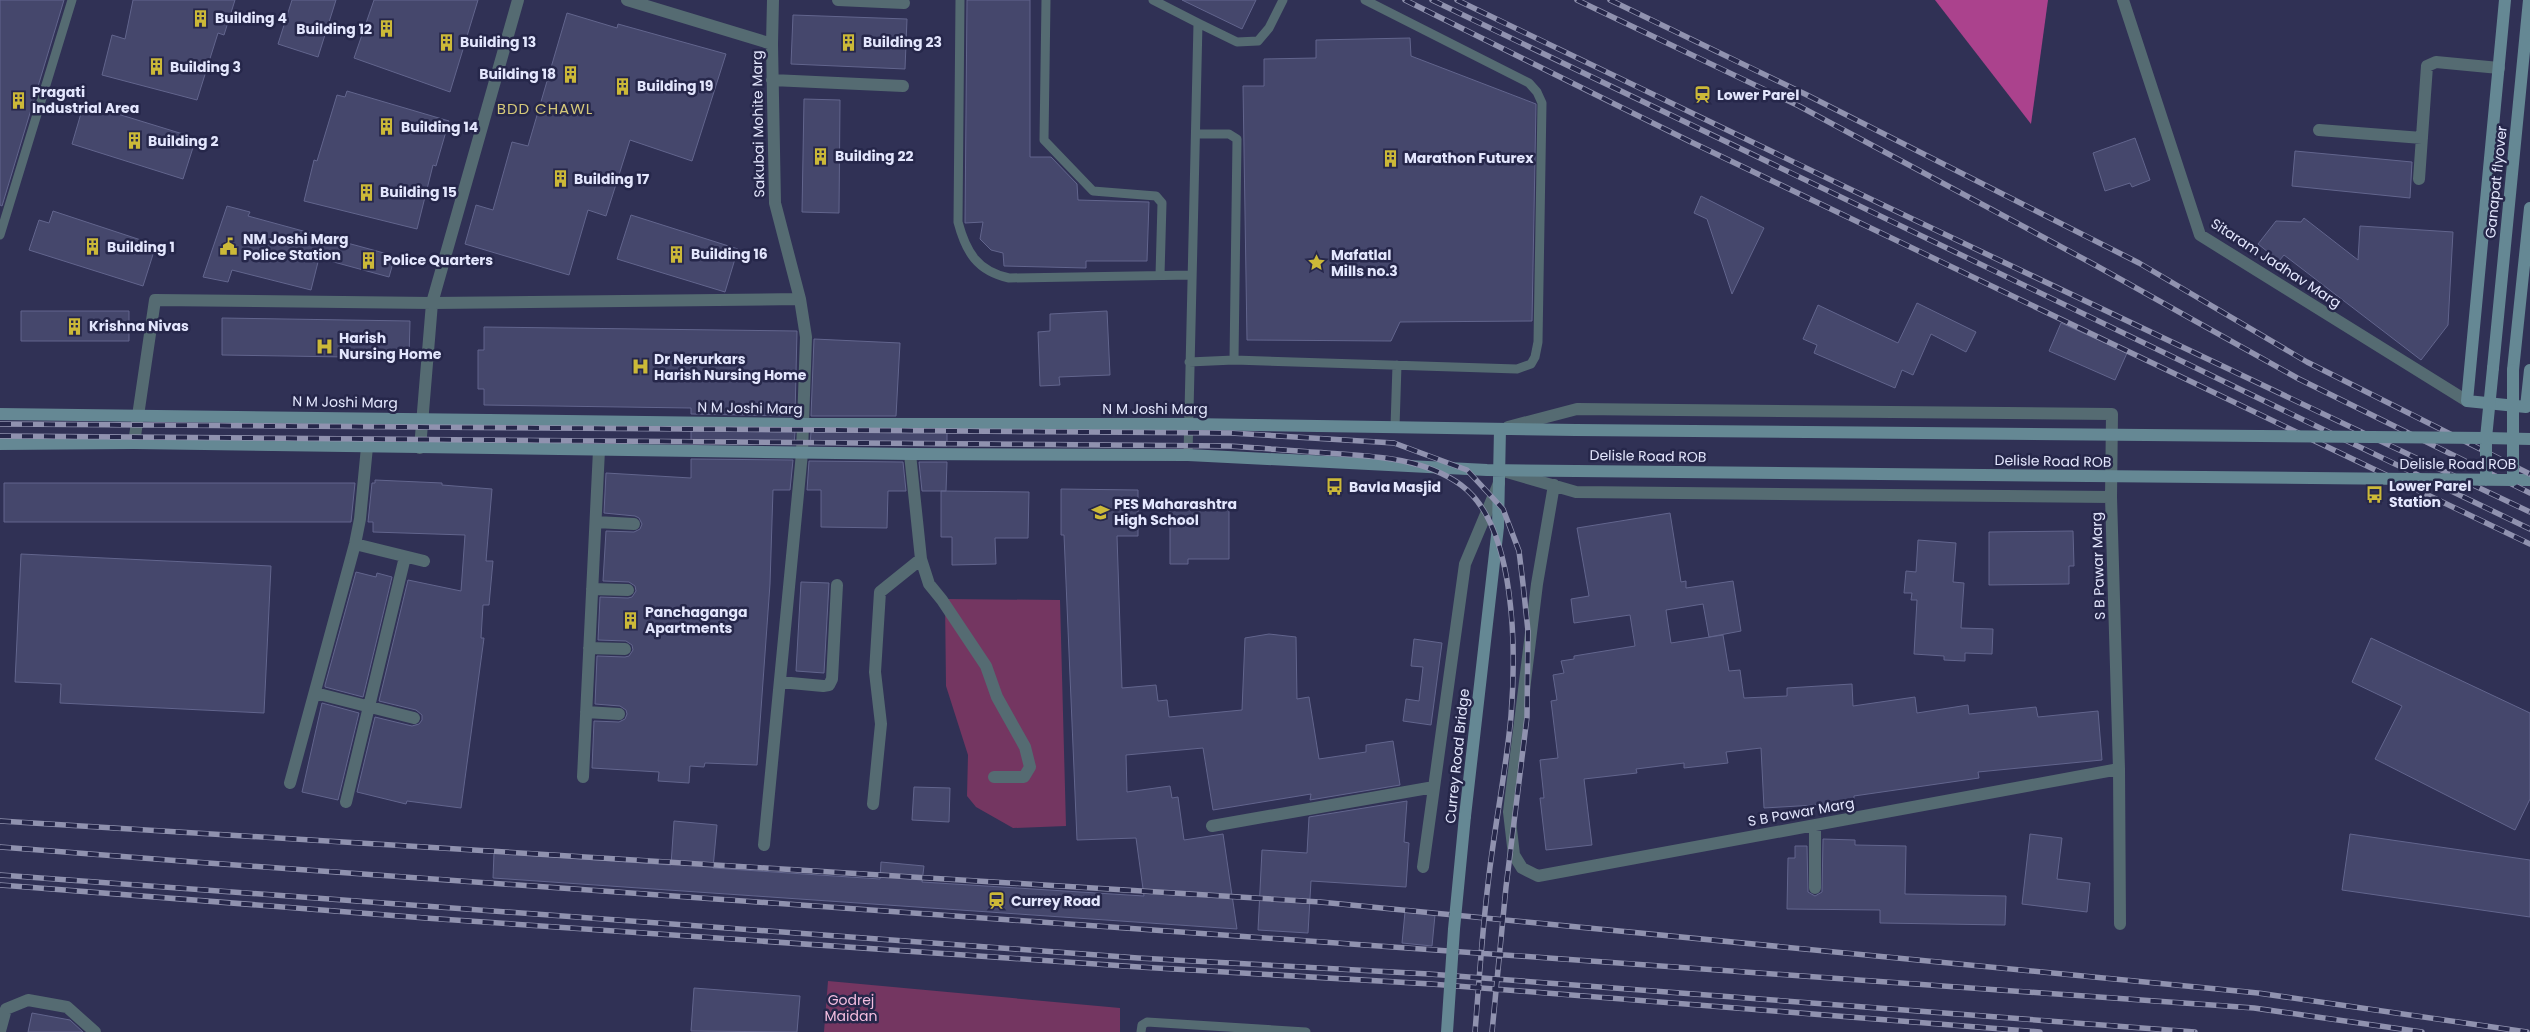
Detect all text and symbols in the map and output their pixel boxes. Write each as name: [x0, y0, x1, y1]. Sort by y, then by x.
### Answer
building icon: Building 4: [191, 8, 211, 28]
place label: Building 4: [215, 8, 287, 28]
place label: Building 12: [296, 19, 372, 39]
building icon: Building 12: [376, 19, 396, 39]
building icon: Building 13: [436, 32, 456, 52]
place label: Building 13: [460, 32, 536, 52]
building icon: Building 23: [839, 32, 859, 52]
place label: Building 23: [863, 32, 942, 52]
street label: Sakubai Mohite Marg: [747, 50, 769, 198]
building icon: Building 3: [146, 57, 166, 77]
place label: Building 3: [170, 57, 241, 77]
place label: Building 18: [479, 64, 556, 84]
building icon: Building 18: [560, 64, 580, 84]
building icon: Building 19: [613, 76, 633, 96]
place label: Building 19: [637, 76, 713, 96]
place label: Pragati Industrial Area: [32, 82, 139, 118]
station icon: Lower Parel: [1693, 85, 1713, 105]
place label: Lower Parel: [1717, 85, 1799, 105]
building icon: Pragati Industrial Area: [8, 90, 28, 110]
district label: BDD CHAWL: [497, 98, 593, 119]
building icon: Building 14: [377, 117, 397, 137]
place label: Building 14: [401, 117, 478, 137]
street label: Ganapat flyover: [2480, 125, 2512, 239]
building icon: Building 2: [124, 131, 144, 151]
place label: Building 2: [148, 131, 218, 151]
building icon: Building 22: [811, 146, 831, 166]
place label: Building 22: [835, 146, 913, 166]
building icon: Marathon Futurex: [1380, 148, 1400, 168]
place label: Marathon Futurex: [1404, 148, 1534, 168]
building icon: Building 17: [550, 169, 570, 189]
place label: Building 17: [574, 169, 650, 189]
building icon: Building 15: [356, 182, 376, 202]
place label: Building 15: [380, 182, 457, 202]
street label: Sitaram Jadhav Marg: [2207, 213, 2345, 313]
place label: NM Joshi Marg Police Station: [243, 229, 349, 265]
building icon: Building 1: [83, 237, 103, 257]
place label: Building 1: [107, 237, 175, 257]
public building icon: NM Joshi Marg Police Station: [219, 237, 239, 257]
building icon: Building 16: [667, 244, 687, 264]
place label: Building 16: [691, 244, 768, 264]
place label: Mafatlal Mills no.3: [1331, 245, 1398, 281]
building icon: Police Quarters: [359, 250, 379, 270]
place label: Police Quarters: [383, 250, 493, 270]
place icon: Mafatlal Mills no.3: [1307, 253, 1327, 273]
building icon: Krishna Nivas: [65, 316, 85, 336]
place label: Krishna Nivas: [89, 316, 189, 336]
place label: Harish Nursing Home: [339, 328, 442, 364]
hospital icon: Harish Nursing Home: [315, 336, 335, 356]
place label: Dr Nerurkars Harish Nursing Home: [654, 349, 807, 385]
hospital icon: Dr Nerurkars Harish Nursing Home: [630, 357, 650, 377]
street label: N M Joshi Marg: [292, 391, 398, 413]
street label: N M Joshi Marg: [697, 397, 803, 419]
street label: N M Joshi Marg: [1102, 399, 1208, 419]
street label: Delisle Road ROB: [1589, 445, 1707, 467]
street label: Delisle Road ROB: [1994, 450, 2112, 472]
street label: Delisle Road ROB: [2400, 454, 2516, 474]
place label: Lower Parel Station: [2389, 476, 2471, 512]
bus stop icon: Bavla Masjid: [1325, 477, 1345, 497]
place label: Bavla Masjid: [1349, 477, 1441, 497]
bus stop icon: Lower Parel Station: [2365, 484, 2385, 504]
place label: PES Maharashtra High School: [1114, 494, 1237, 530]
school or university icon: PES Maharashtra High School: [1090, 502, 1110, 522]
street label: S B Pawar Marg: [2086, 512, 2110, 620]
place label: Panchaganga Apartments: [645, 602, 748, 638]
building icon: Panchaganga Apartments: [621, 610, 641, 630]
street label: Currey Road Bridge: [1440, 687, 1474, 824]
street label: S B Pawar Marg: [1746, 793, 1856, 831]
station icon: Currey Road: [987, 891, 1007, 911]
place label: Currey Road: [1011, 891, 1101, 911]
park label: Godrej Maidan: [825, 990, 877, 1026]

